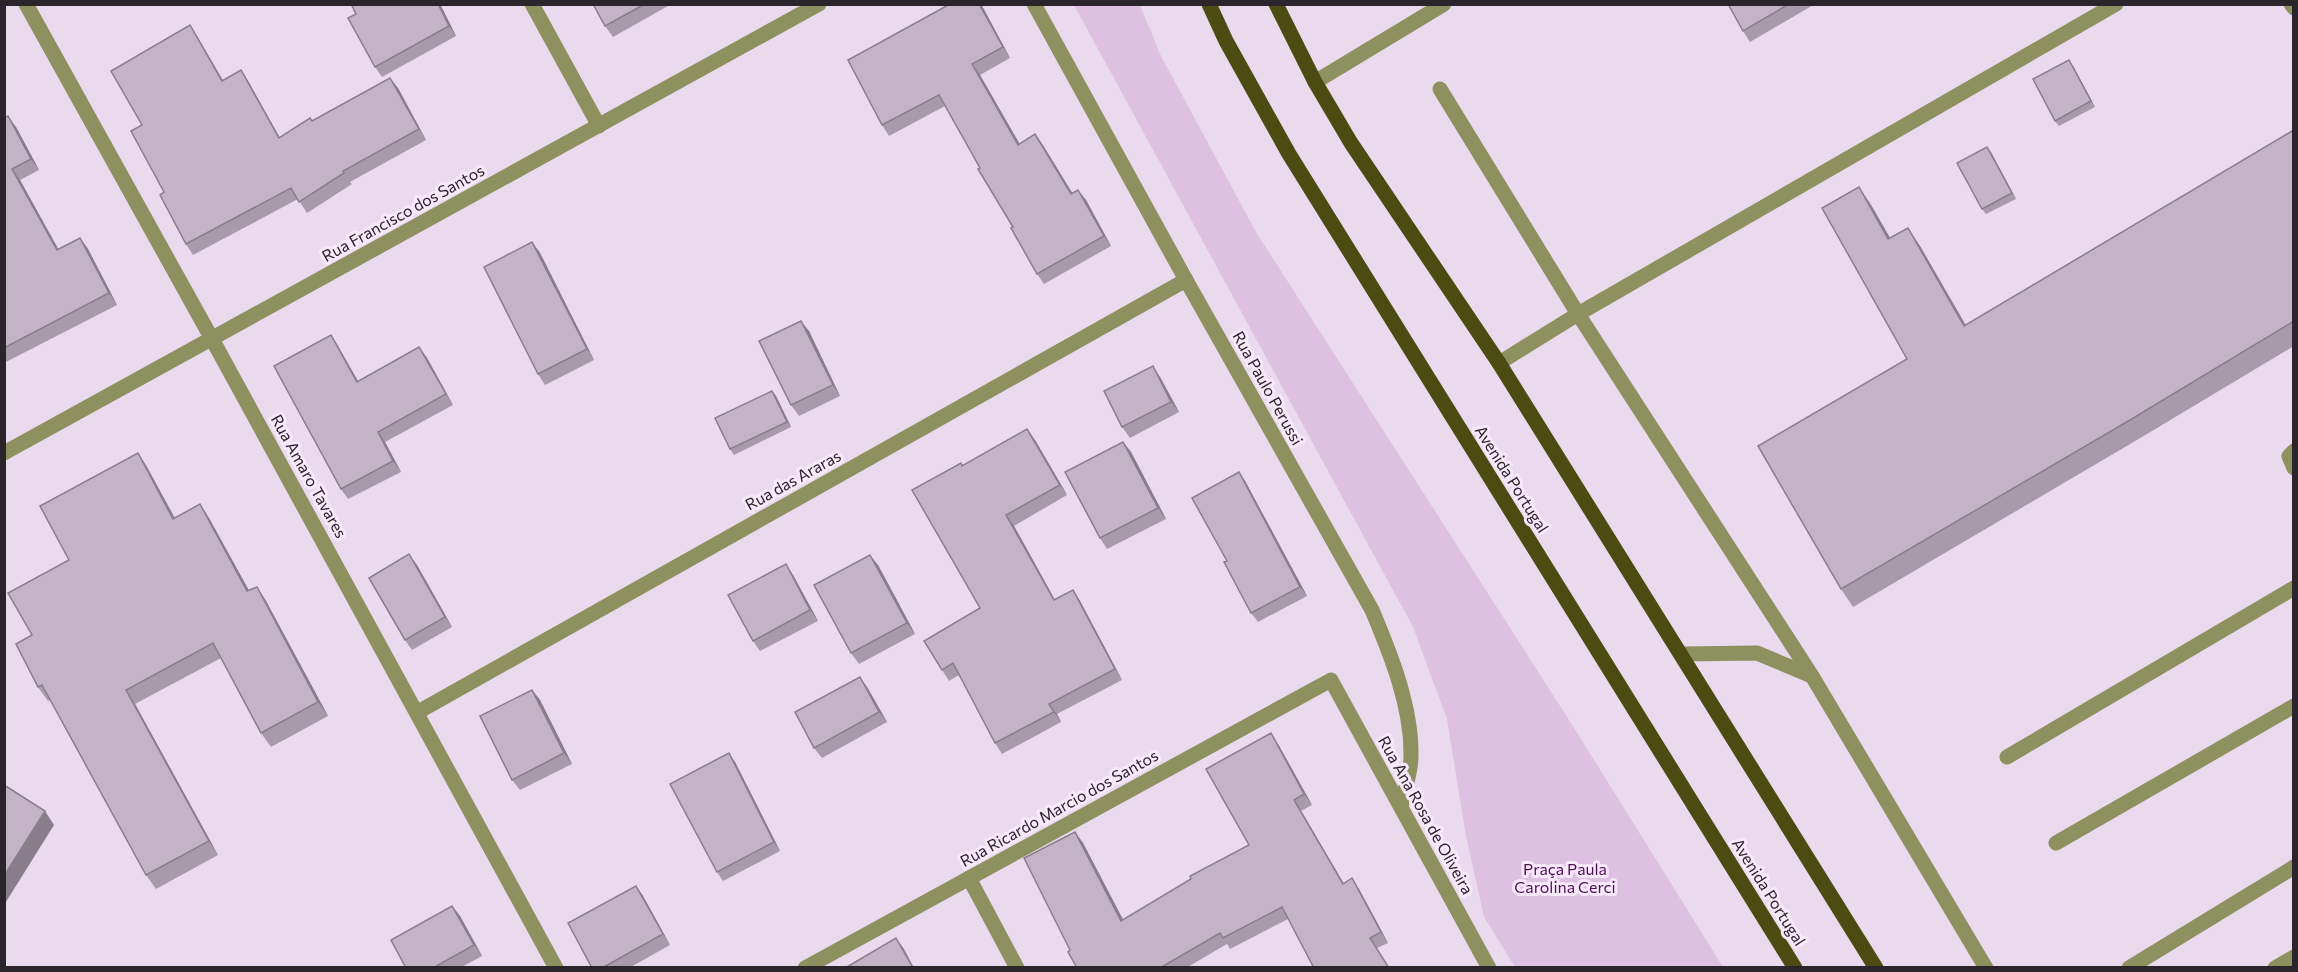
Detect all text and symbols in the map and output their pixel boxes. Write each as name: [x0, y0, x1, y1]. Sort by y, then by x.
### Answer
street label: Rua Francisco dos Santos: [318, 160, 487, 265]
street label: Rua Paulo Perussi: [1229, 328, 1308, 448]
street label: Rua Amaro Tavares: [268, 411, 351, 541]
street label: Avenida Portugal: [1472, 422, 1553, 536]
street label: Rua das Araras: [742, 445, 844, 514]
street label: Rua Ana Rosa de Oliveira: [1375, 732, 1478, 897]
street label: Rua Ricardo Marcio dos Santos: [956, 745, 1161, 870]
street label: Avenida Portugal: [1729, 835, 1810, 949]
park label: Praça Paula Carolina Cerci: [1514, 859, 1616, 896]

